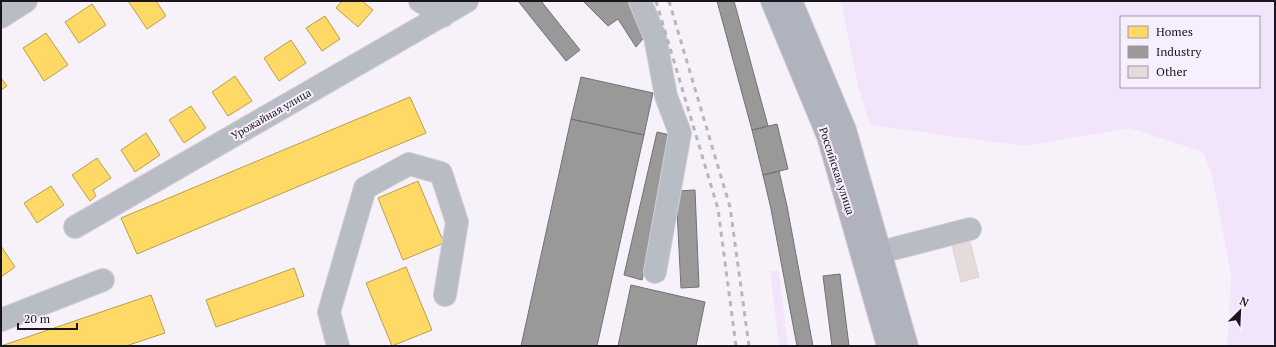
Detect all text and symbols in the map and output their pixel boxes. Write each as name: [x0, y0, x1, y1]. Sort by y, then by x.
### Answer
legend: [1120, 16, 1260, 88]
text: Homes: [1156, 24, 1193, 39]
text: Industry: [1156, 44, 1202, 59]
text: Other: [1156, 64, 1187, 79]
street label: Урожайная улица: [229, 85, 314, 143]
street label: Российская улица: [816, 125, 858, 217]
north arrow: [1220, 291, 1260, 331]
text: N: [1237, 294, 1251, 310]
scale bar: [18, 305, 77, 331]
text: 20 m: [24, 311, 51, 326]

